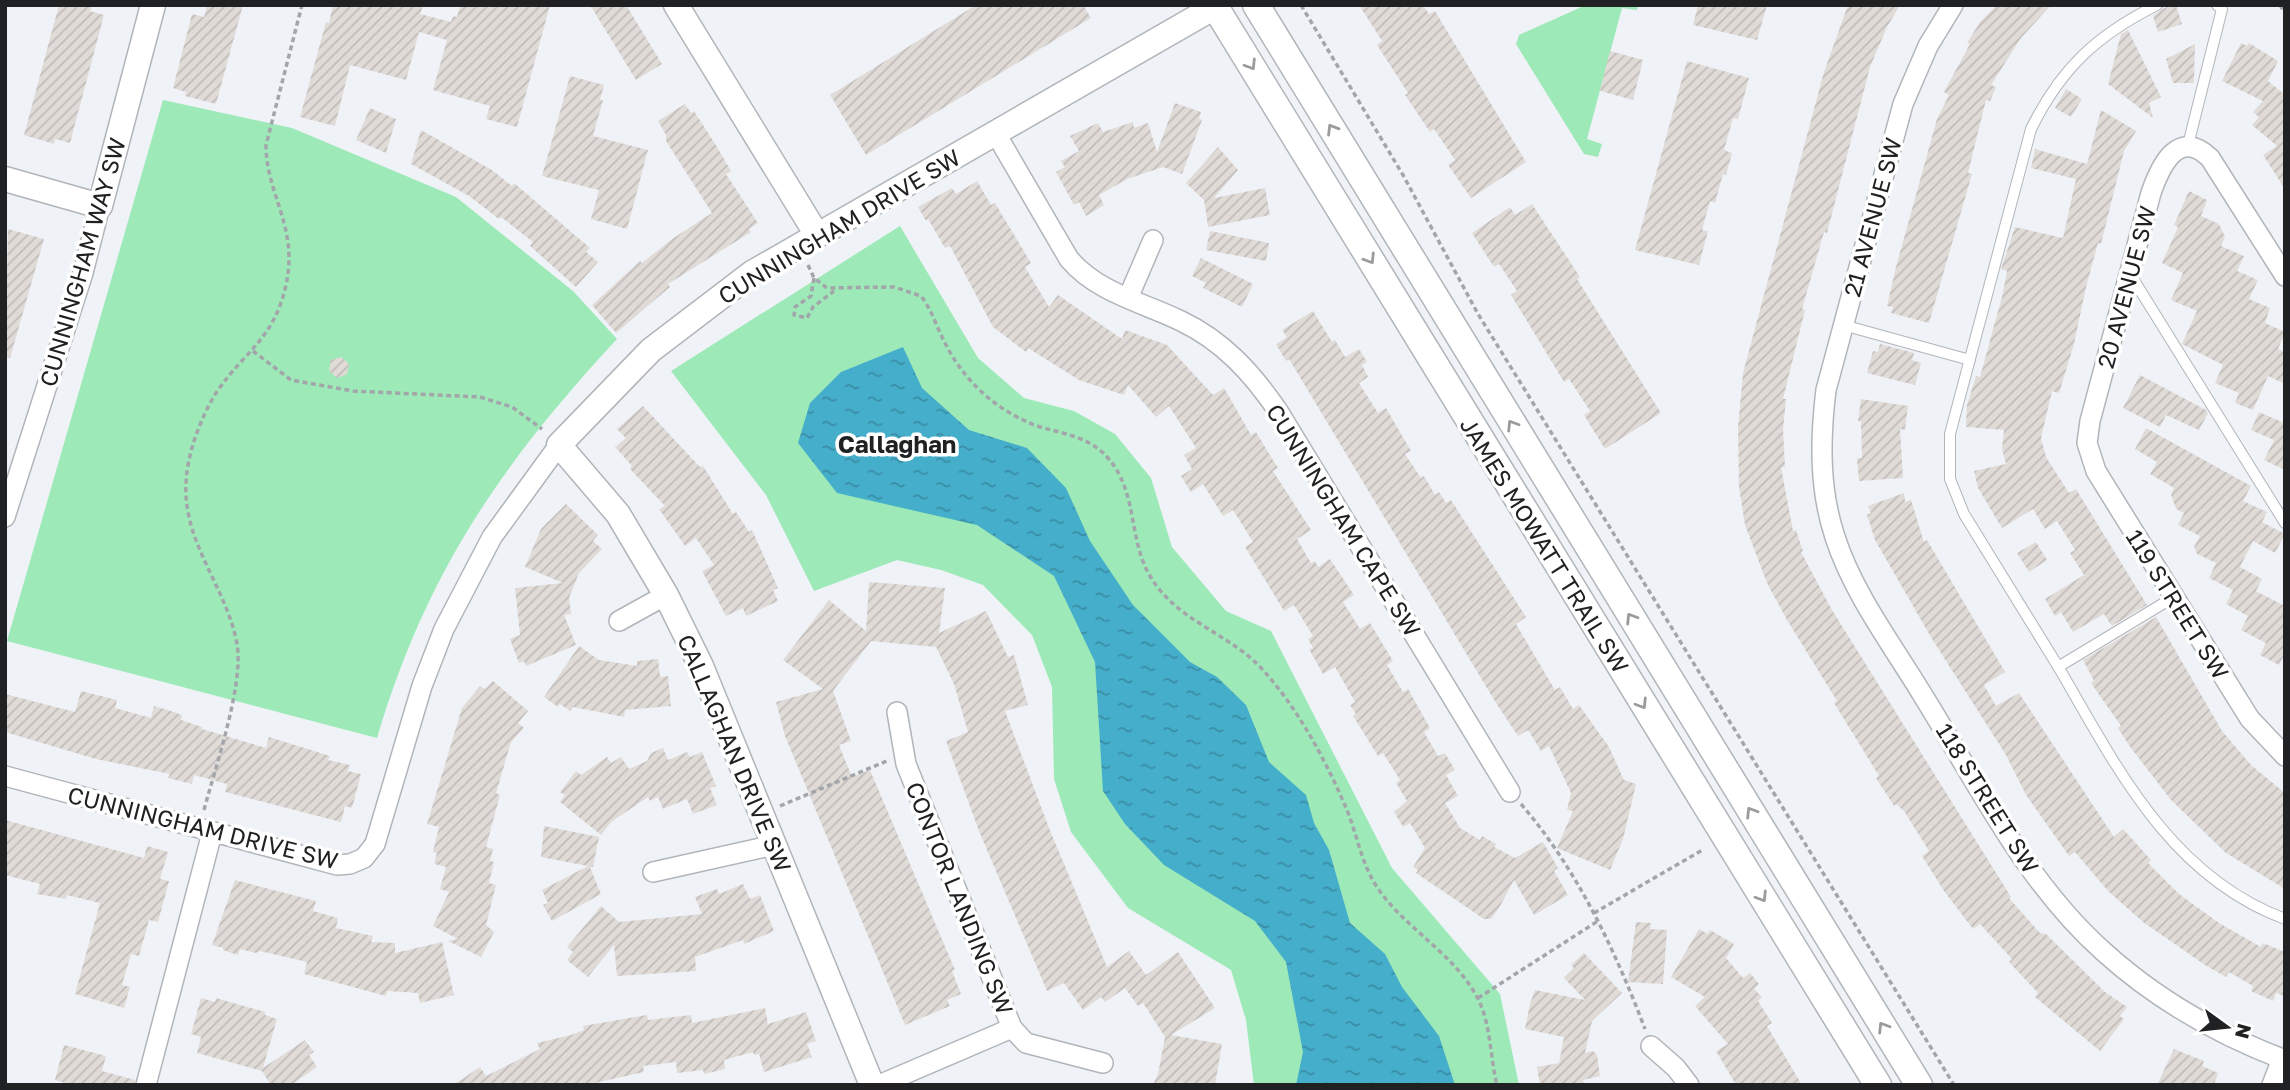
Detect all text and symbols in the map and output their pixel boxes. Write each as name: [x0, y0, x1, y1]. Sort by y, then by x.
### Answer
one-way arrow: [1242, 58, 1255, 71]
one-way arrow: [1327, 124, 1340, 137]
street label: CUNNINGHAM WAY SW: [33, 134, 131, 390]
street label: 21 AVENUE SW: [1837, 134, 1907, 300]
street label: CUNNINGHAM DRIVE SW: [713, 143, 965, 309]
street label: 20 AVENUE SW: [2091, 203, 2161, 371]
one-way arrow: [1361, 252, 1374, 265]
street label: CUNNINGHAM CAPE SW: [1261, 399, 1427, 641]
street label: JAMES MOWATT TRAIL SW: [1455, 412, 1635, 678]
one-way arrow: [1508, 419, 1521, 432]
district label: Callaghan: [838, 429, 956, 458]
street label: 119 STREET SW: [2121, 524, 2235, 684]
one-way arrow: [1627, 613, 1640, 626]
street label: CALLAGHAN DRIVE SW: [672, 630, 798, 876]
one-way arrow: [1634, 696, 1647, 709]
street label: 118 STREET SW: [1931, 718, 2045, 878]
street label: CONTOR LANDING SW: [900, 778, 1020, 1018]
street label: CUNNINGHAM DRIVE SW: [65, 780, 341, 874]
one-way arrow: [1746, 807, 1759, 820]
one-way arrow: [1753, 890, 1766, 903]
north arrow: [2192, 992, 2262, 1062]
one-way arrow: [1878, 1021, 1891, 1034]
text: N: [2231, 1022, 2257, 1041]

